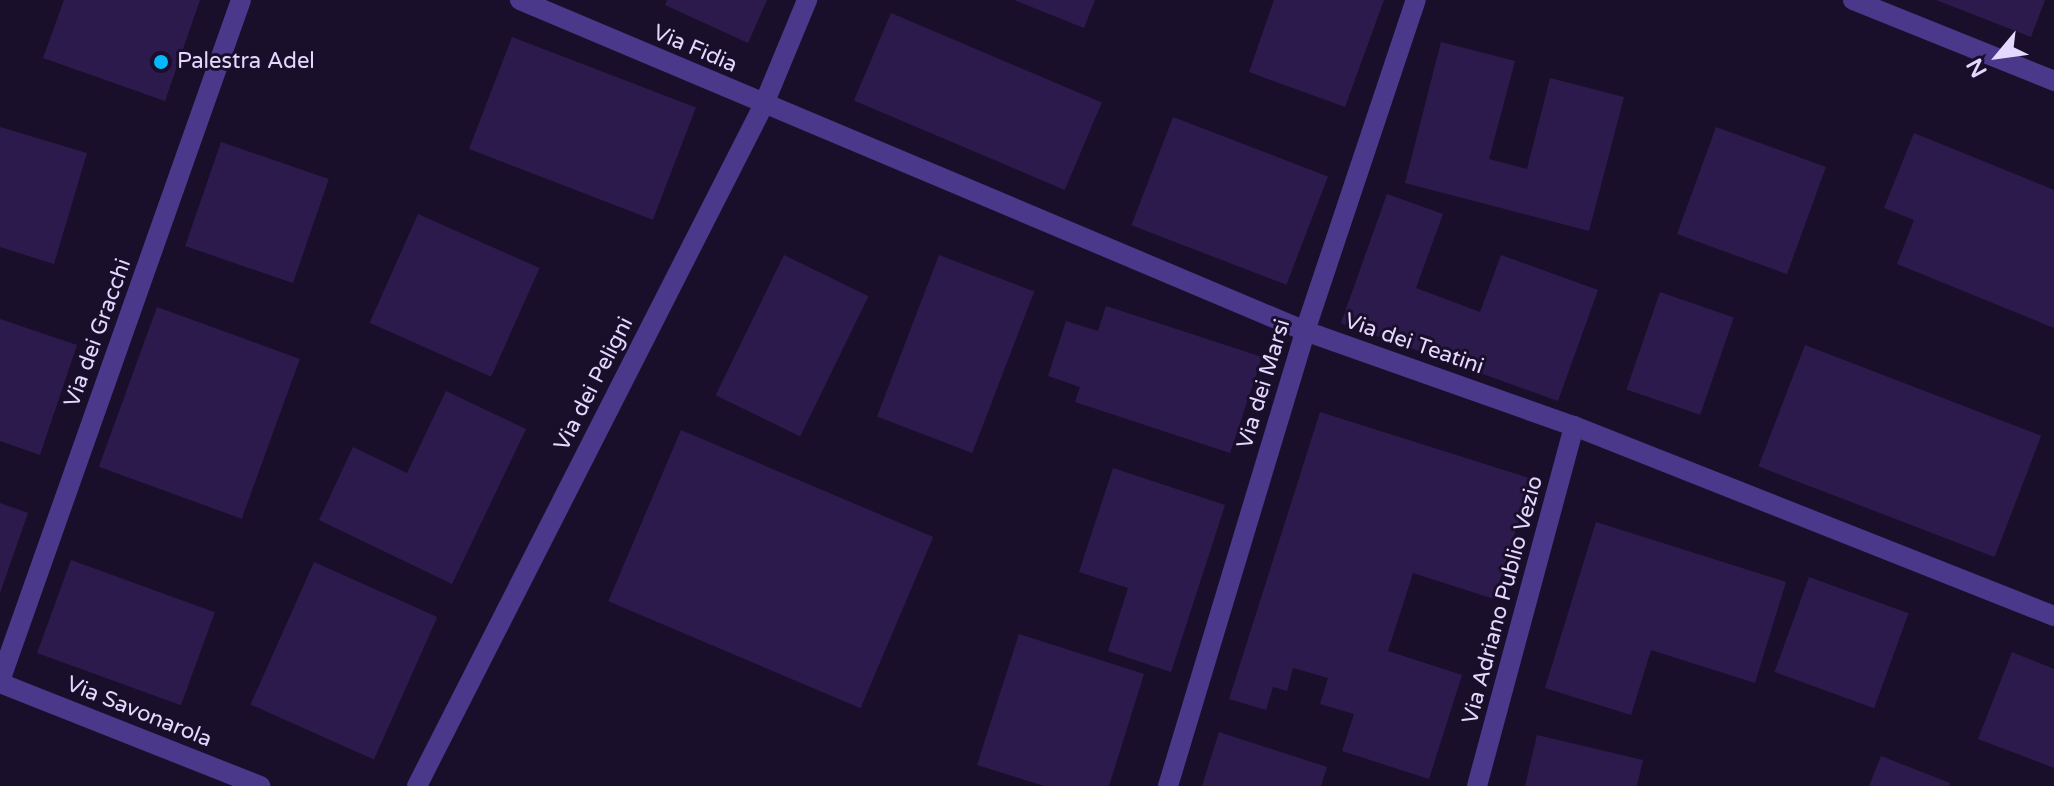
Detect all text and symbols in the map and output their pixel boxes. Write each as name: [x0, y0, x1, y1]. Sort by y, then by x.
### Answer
north arrow: [1958, 16, 2038, 96]
street label: Via Fidia: [649, 19, 741, 79]
place label: Palestra Adel: [177, 49, 315, 75]
marker: Palestra Adel: [152, 53, 170, 71]
text: N: [1961, 54, 1993, 82]
street label: Via dei Gracchi: [59, 255, 137, 411]
street label: Via dei Teatini: [1341, 308, 1487, 380]
street label: Via dei Peligni: [549, 313, 639, 455]
street label: Via dei Marsi: [1232, 316, 1296, 452]
street label: Via Adriano Publio Vezio: [1457, 473, 1549, 727]
street label: Via Savonarola: [63, 671, 215, 753]

